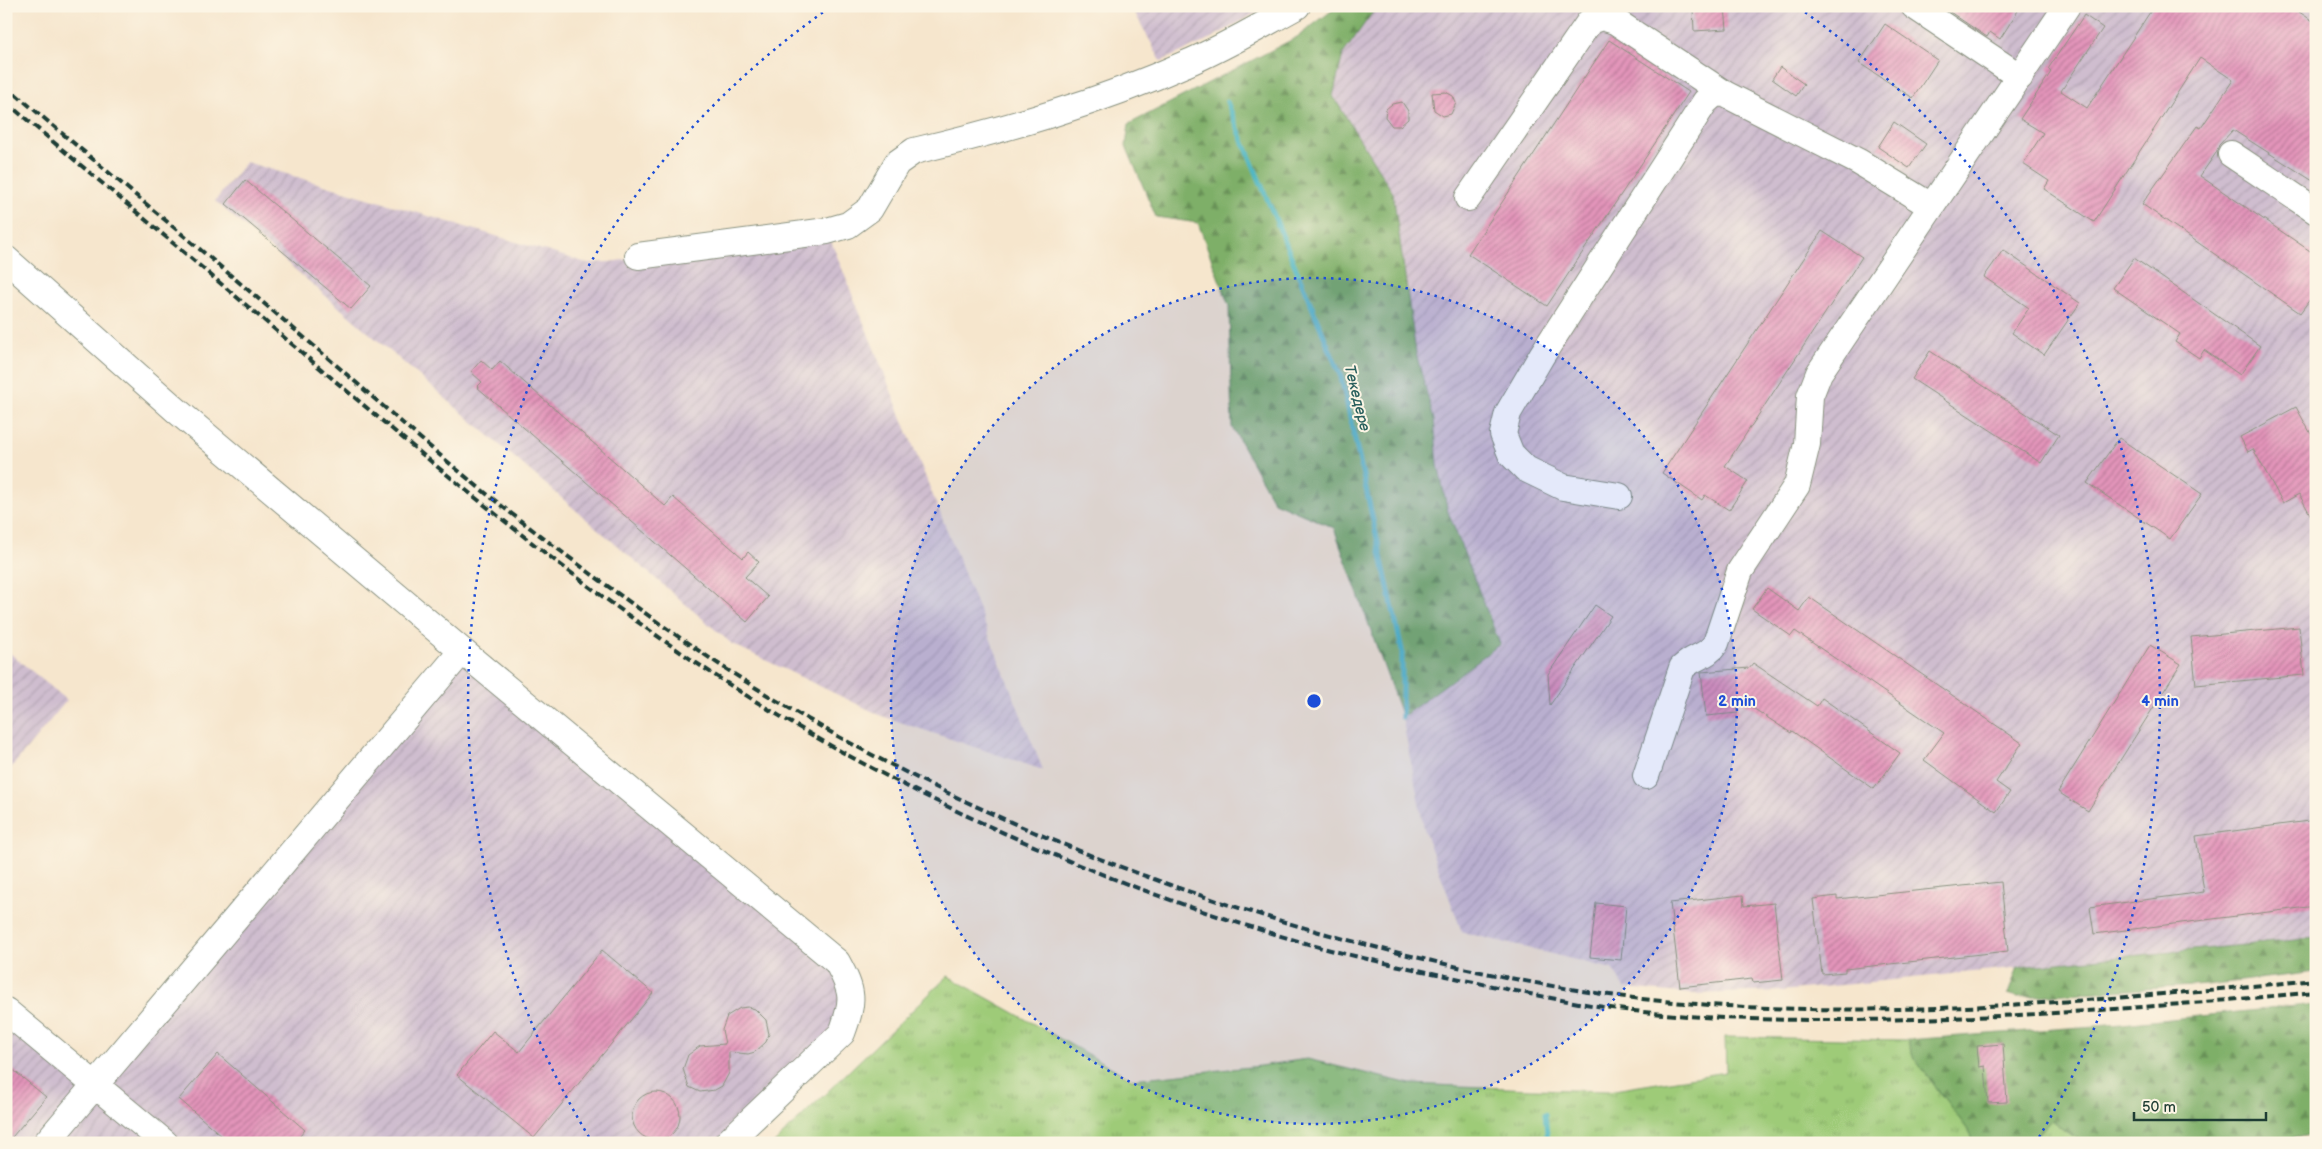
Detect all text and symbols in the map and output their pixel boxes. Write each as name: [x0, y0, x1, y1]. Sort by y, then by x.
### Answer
water label: Текедере: [1340, 363, 1375, 434]
centre of rings: [1305, 692, 1323, 710]
text: 2 min: [1718, 692, 1756, 711]
text: 4 min: [2141, 692, 2179, 711]
scale bar: [2134, 1089, 2267, 1121]
text: 50 m: [2142, 1098, 2176, 1117]

